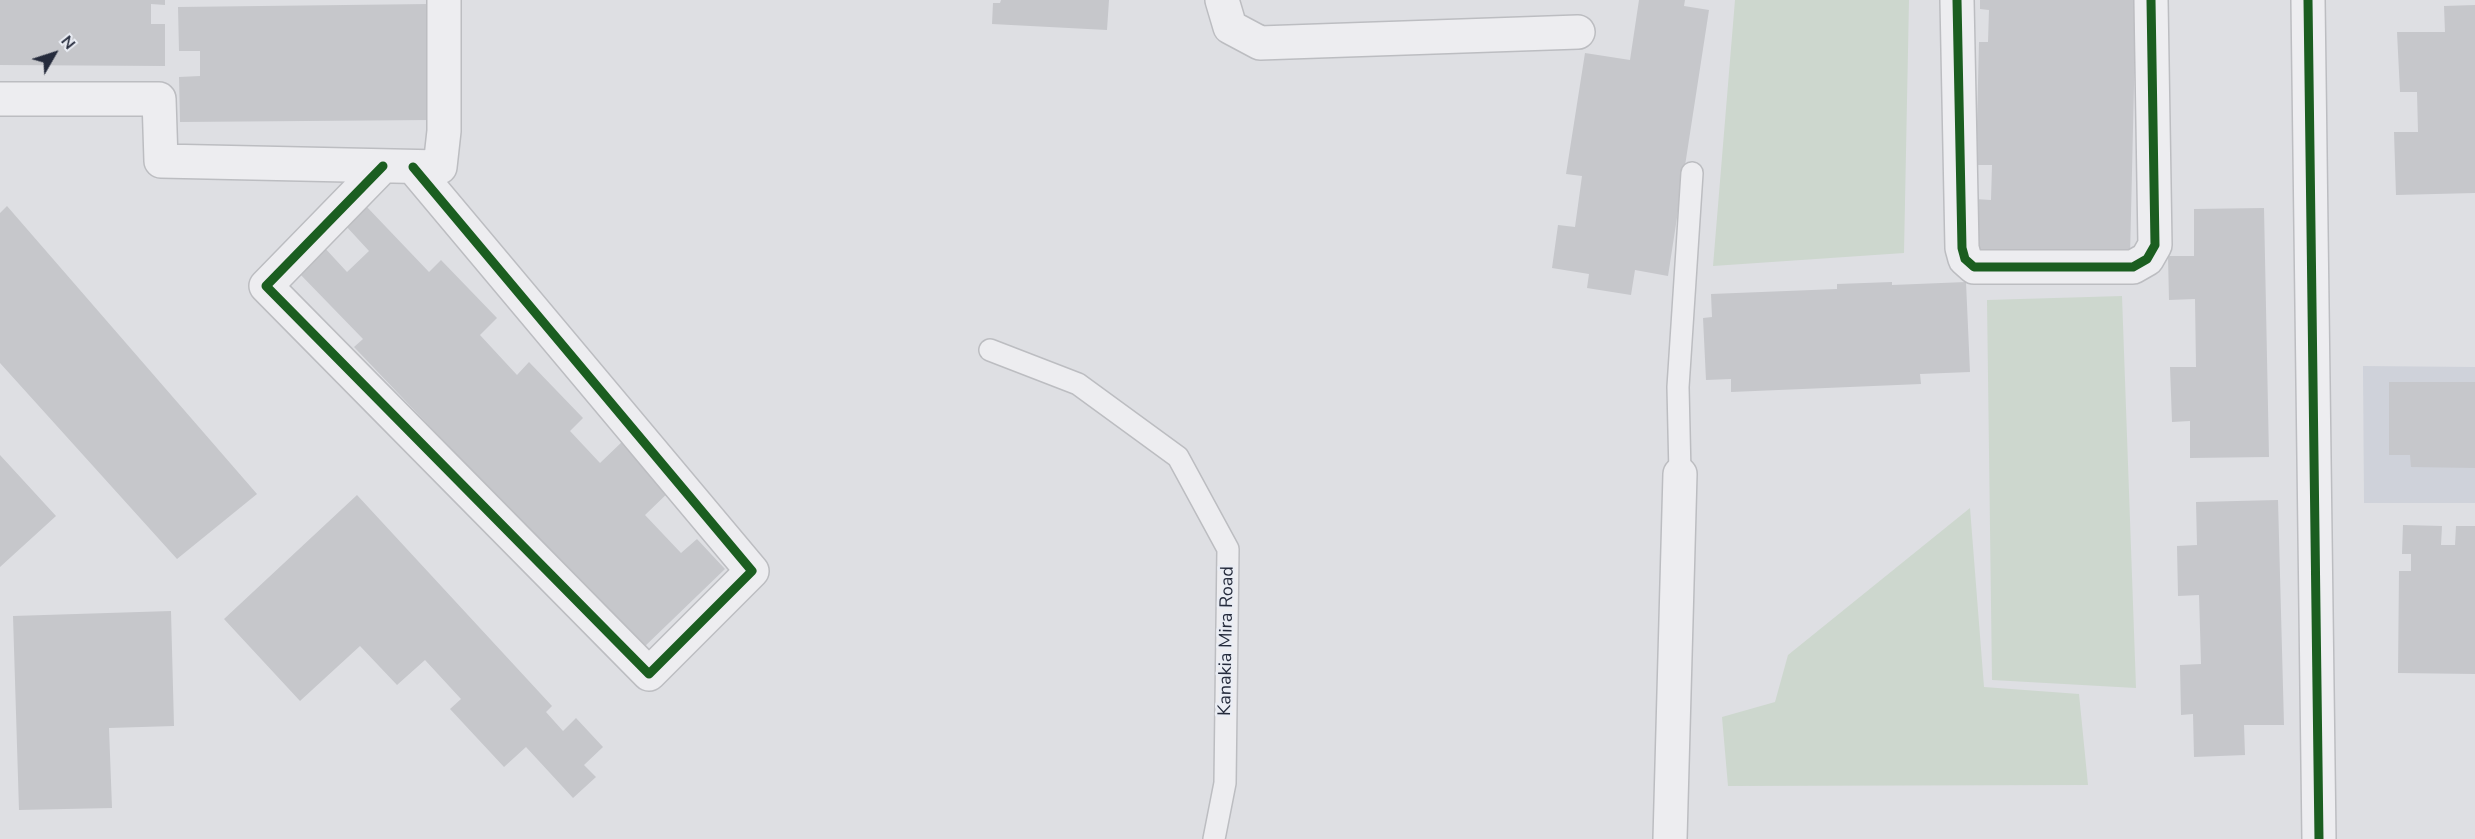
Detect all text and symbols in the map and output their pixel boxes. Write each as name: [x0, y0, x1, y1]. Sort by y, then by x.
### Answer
north arrow: [24, 24, 84, 84]
text: N: [56, 31, 80, 54]
street label: Kanakia Mira Road: [1215, 566, 1239, 716]

